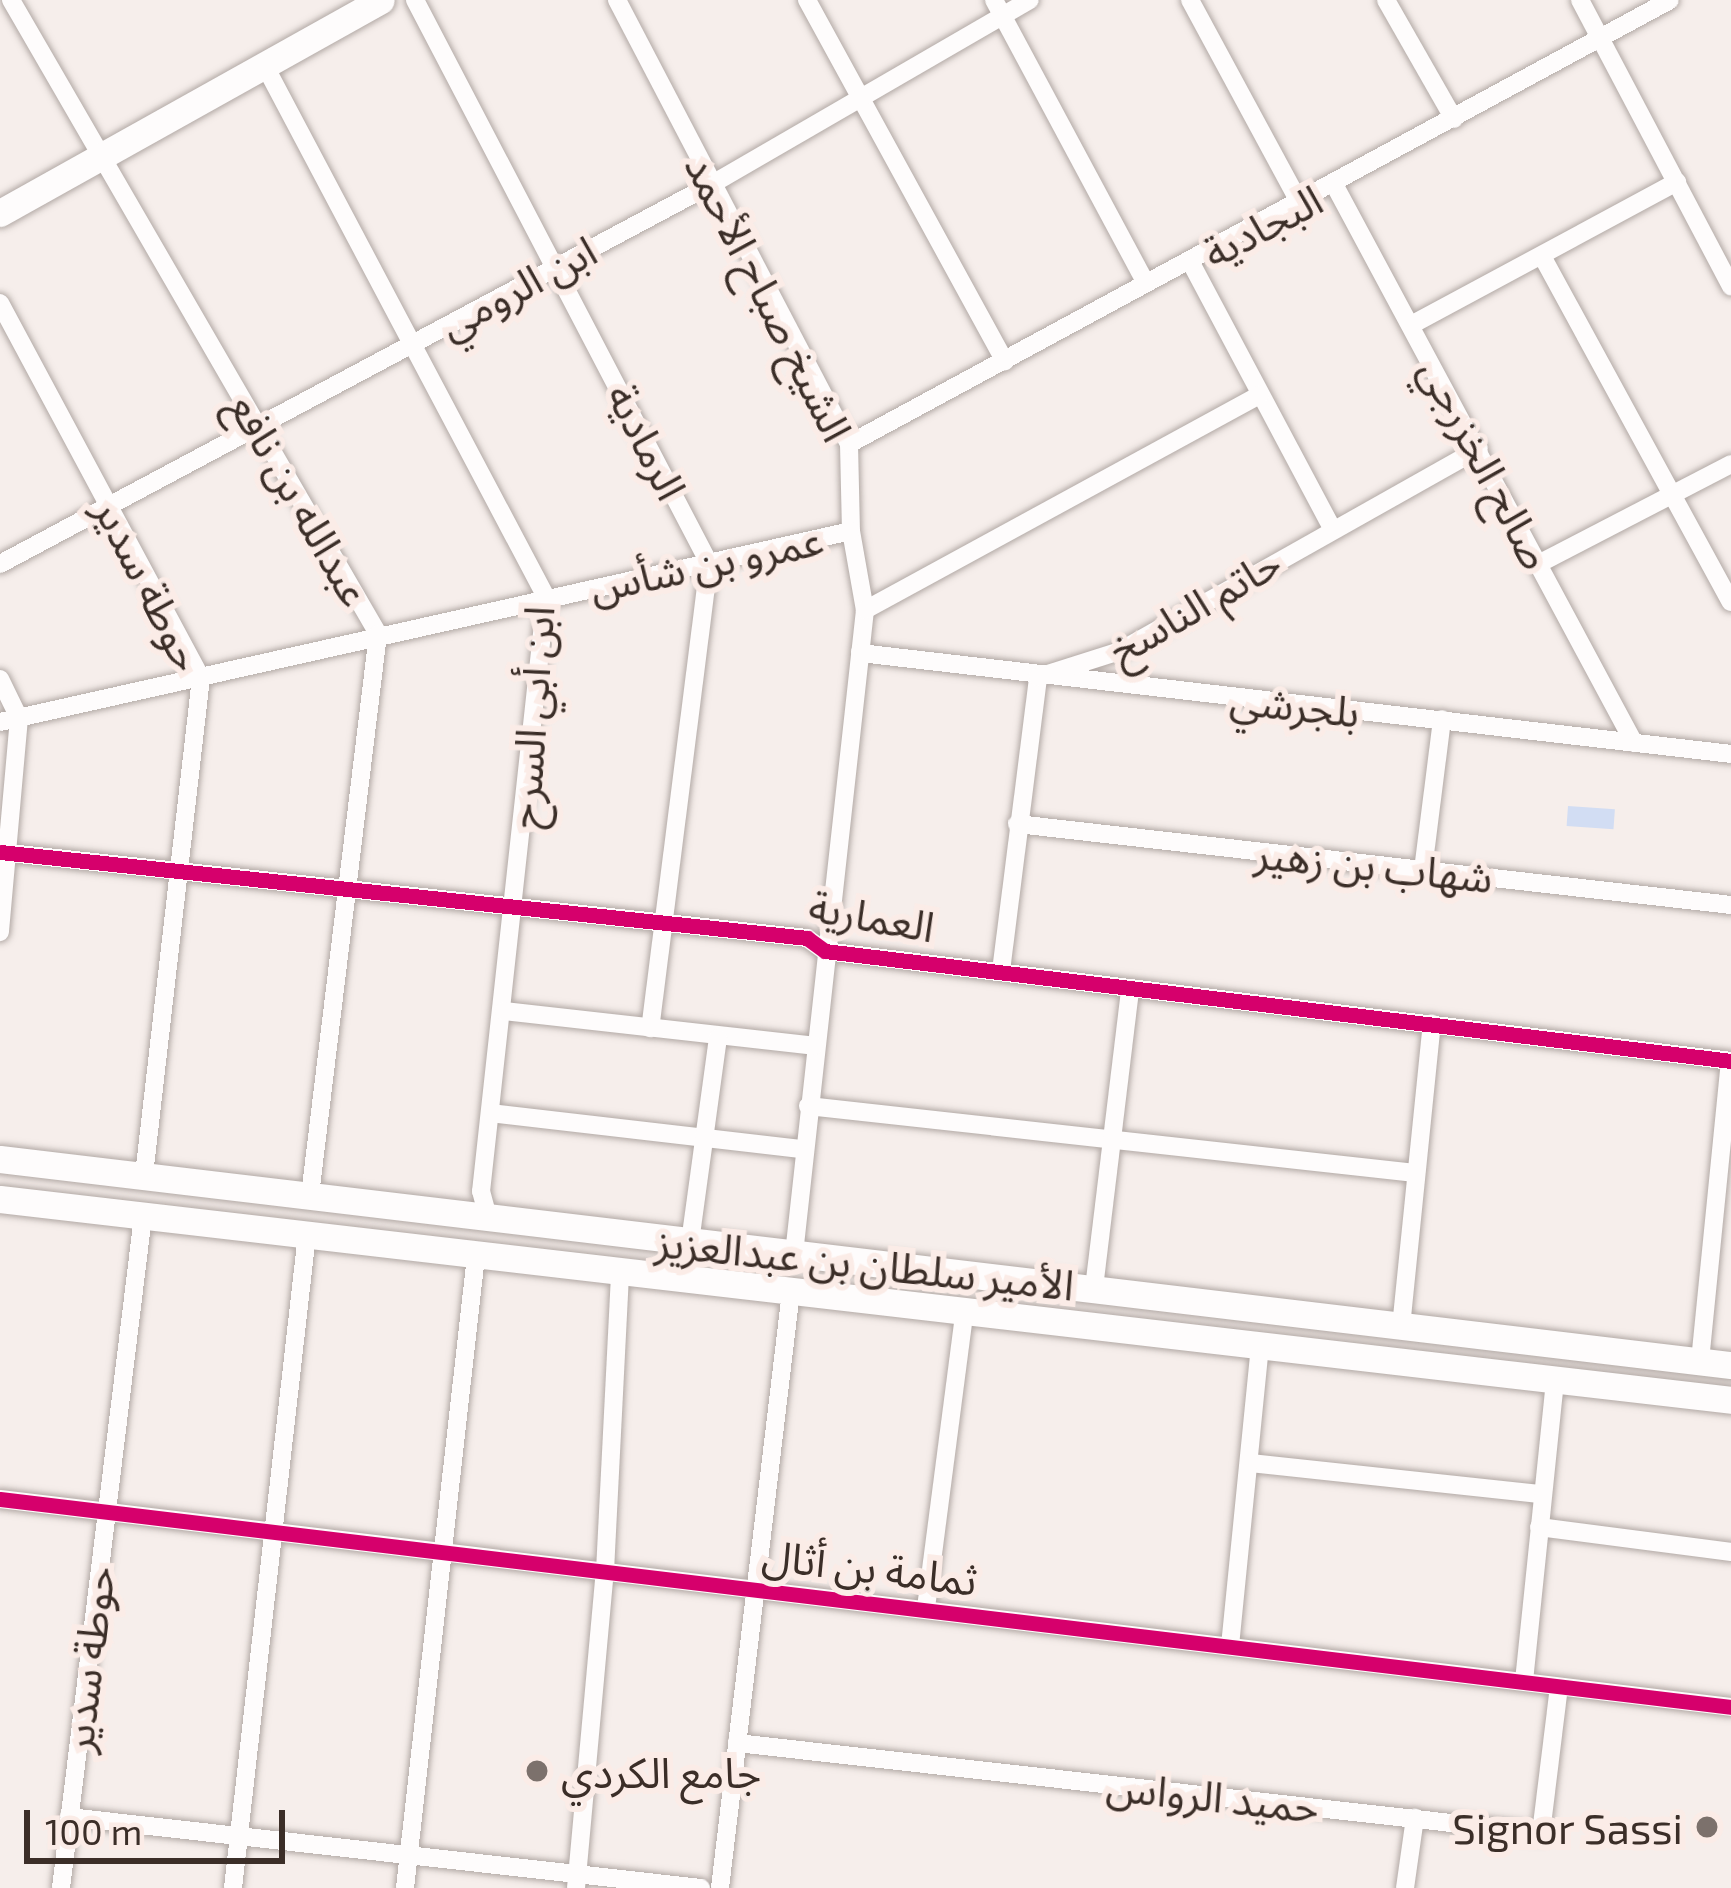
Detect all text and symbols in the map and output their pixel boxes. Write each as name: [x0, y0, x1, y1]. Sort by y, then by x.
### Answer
street label: الشيخ صباح الأحمد: [676, 145, 864, 449]
street label: البجادية: [1194, 173, 1330, 277]
street label: ابن الرومي: [430, 224, 604, 348]
street label: صالح الخزرجي: [1410, 349, 1564, 577]
street label: الرمادية: [598, 375, 698, 507]
street label: عبدالله بن نافع: [220, 384, 382, 614]
street label: حوطة سدير: [85, 489, 215, 679]
street label: عمرو بن شأس: [585, 513, 827, 611]
street label: حاتم الناسخ: [1099, 536, 1289, 674]
street label: ابن أبي السرح: [497, 604, 563, 830]
street label: بلجرشي: [1228, 672, 1362, 736]
street label: شهاب بن زهير: [1253, 826, 1495, 902]
street label: العمارية: [805, 879, 939, 951]
street label: الأمير سلطان بن عبدالعزيز: [653, 1215, 1077, 1309]
street label: ثمامة بن أثال: [760, 1528, 980, 1604]
street label: حوطة سدير: [51, 1563, 123, 1755]
place label: جامع الكردي: [561, 1746, 761, 1796]
marker: جامع الكردي: [524, 1758, 550, 1784]
street label: حميد الرواس: [1104, 1759, 1322, 1831]
scale bar: [30, 1786, 291, 1860]
place label: Signor Sassi: [1451, 1802, 1683, 1852]
text: 100 m: [45, 1809, 142, 1852]
marker: Signor Sassi: [1694, 1814, 1720, 1840]

